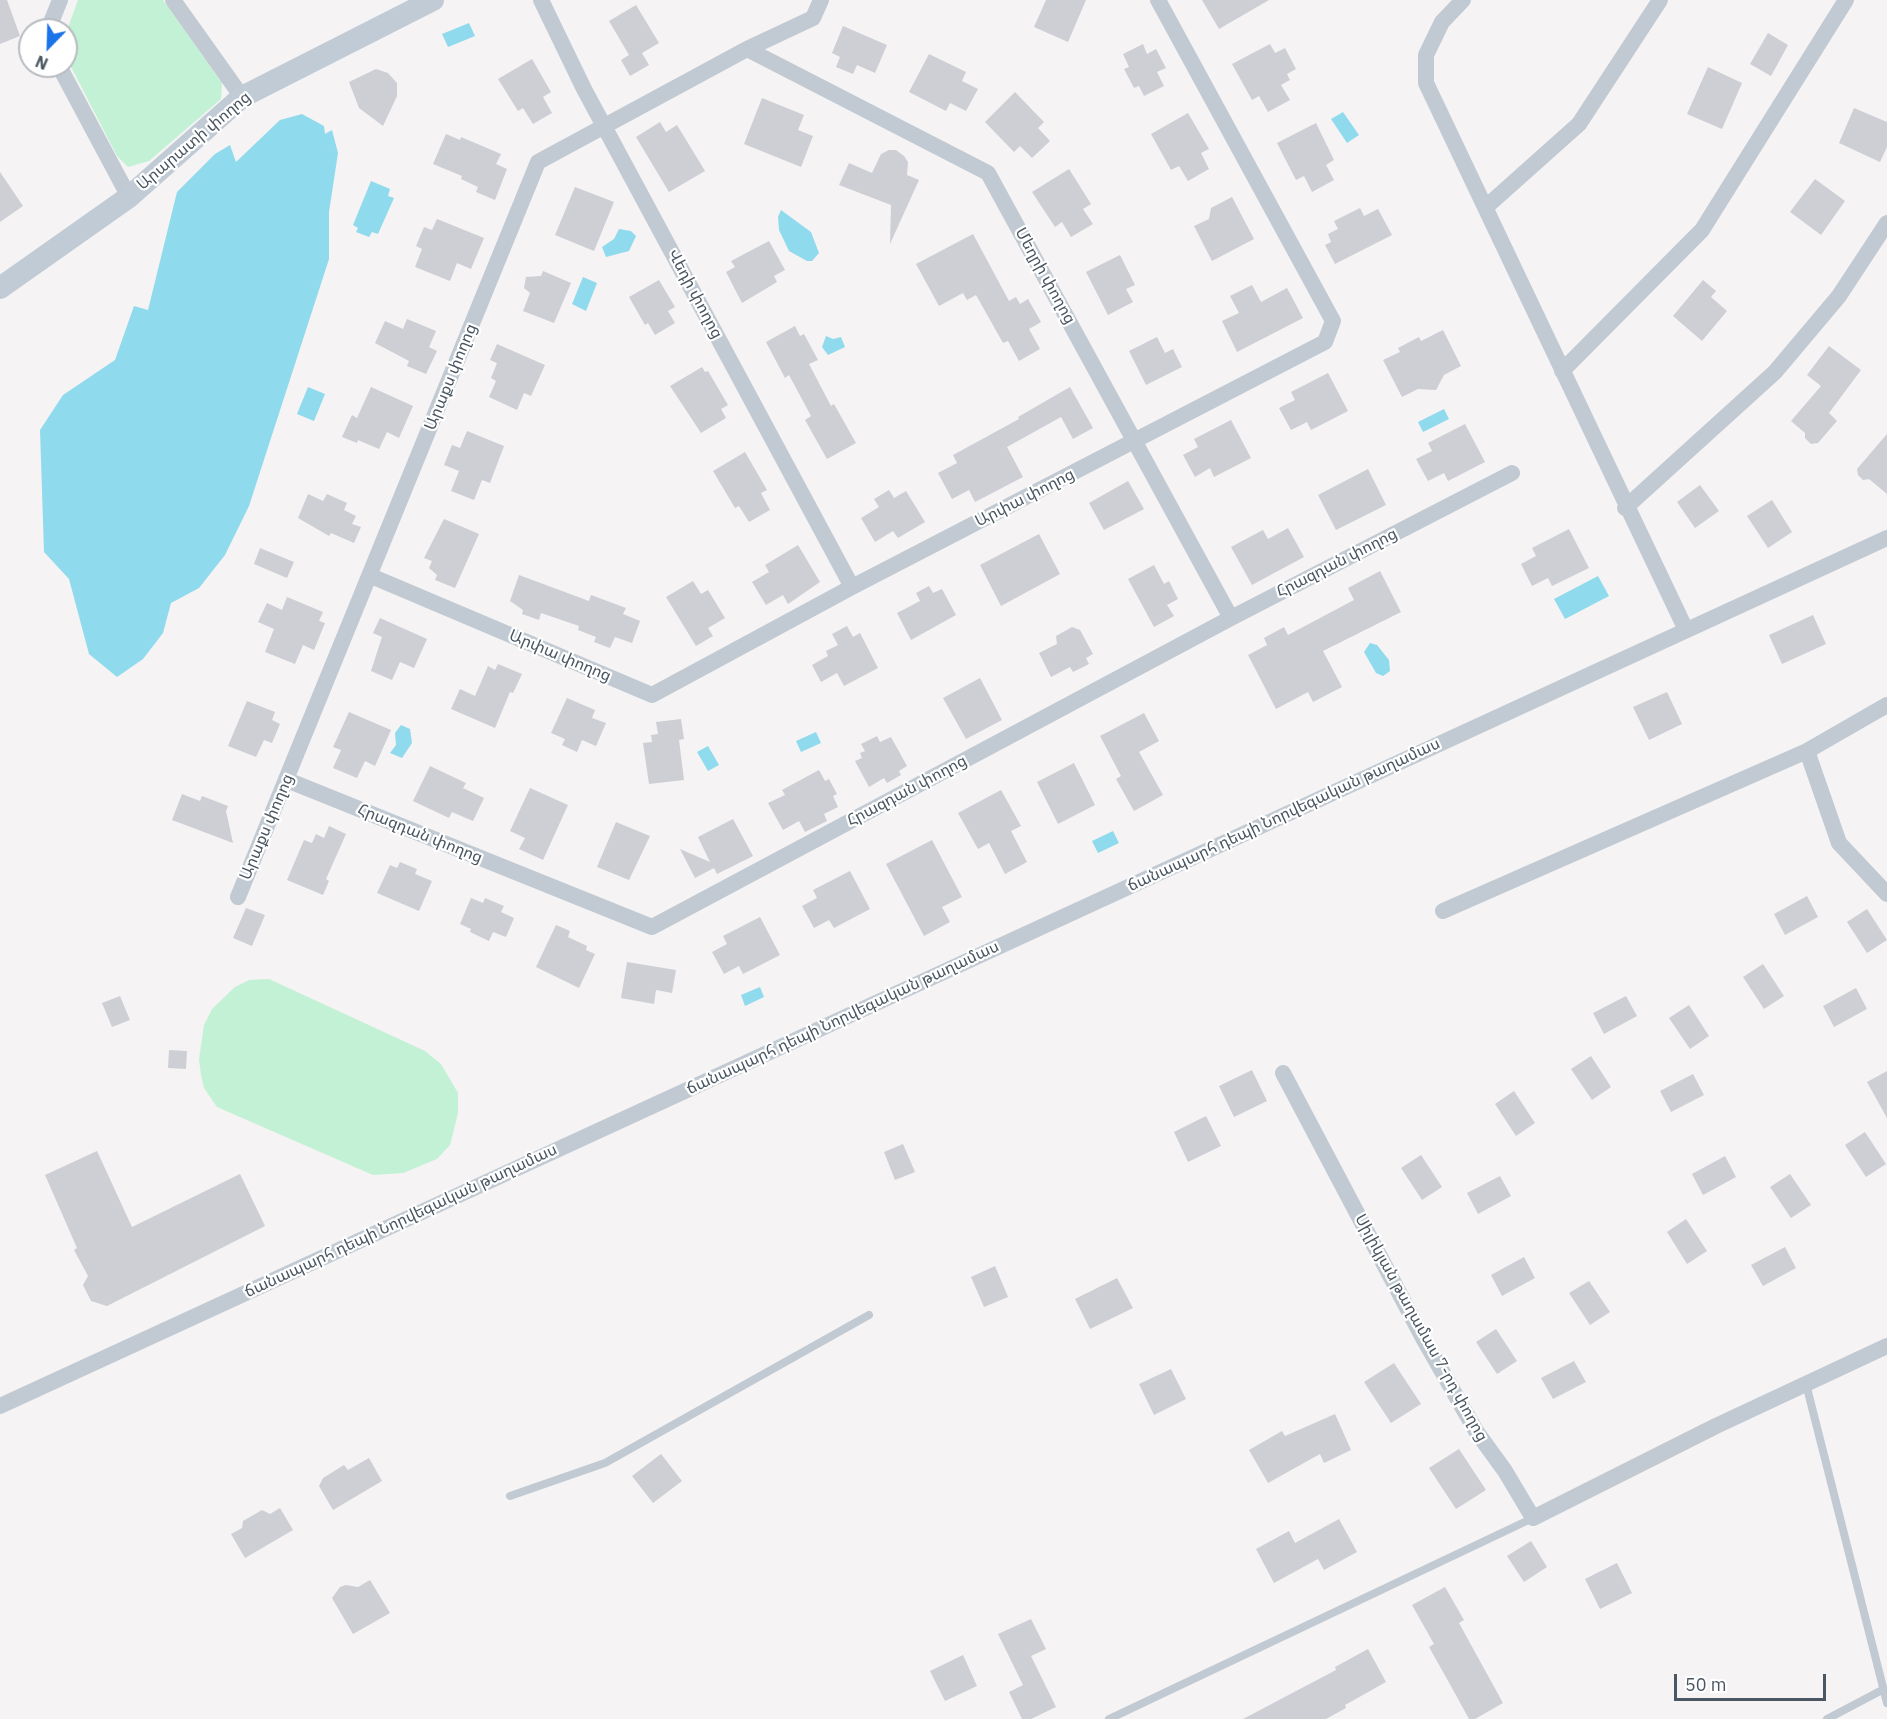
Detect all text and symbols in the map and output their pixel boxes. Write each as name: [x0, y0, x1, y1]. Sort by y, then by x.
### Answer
north arrow: [18, 18, 78, 78]
text: N: [33, 51, 51, 74]
street label: Արարատի փողոց: [133, 88, 255, 194]
street label: Մեղրի փողոց: [1011, 224, 1079, 328]
street label: Վեդի փողոց: [663, 246, 727, 342]
street label: Արաքս փողոց: [421, 321, 481, 433]
street label: Արփա փողոց: [972, 465, 1078, 531]
street label: Հրազդան փողոց: [1273, 524, 1401, 602]
street label: Արփա փողոց: [506, 626, 614, 686]
street label: ճանապարհ դեպի Նորվեգական թաղամաս: [1125, 734, 1443, 896]
street label: Հրազդան փողոց: [844, 751, 970, 831]
street label: Արաքս փողոց: [236, 771, 298, 883]
street label: Հրազդան փողոց: [355, 800, 485, 868]
street label: ճանապարհ դեպի Նորվեգական թաղամաս: [684, 937, 1002, 1099]
street label: ճանապարհ դեպի Նորվեգական թաղամաս: [242, 1140, 560, 1302]
street label: Սիլիկյան թաղամաս 7-րդ փողոց: [1350, 1211, 1492, 1445]
scale bar: [1677, 1662, 1828, 1700]
text: 50 m: [1685, 1673, 1727, 1696]

